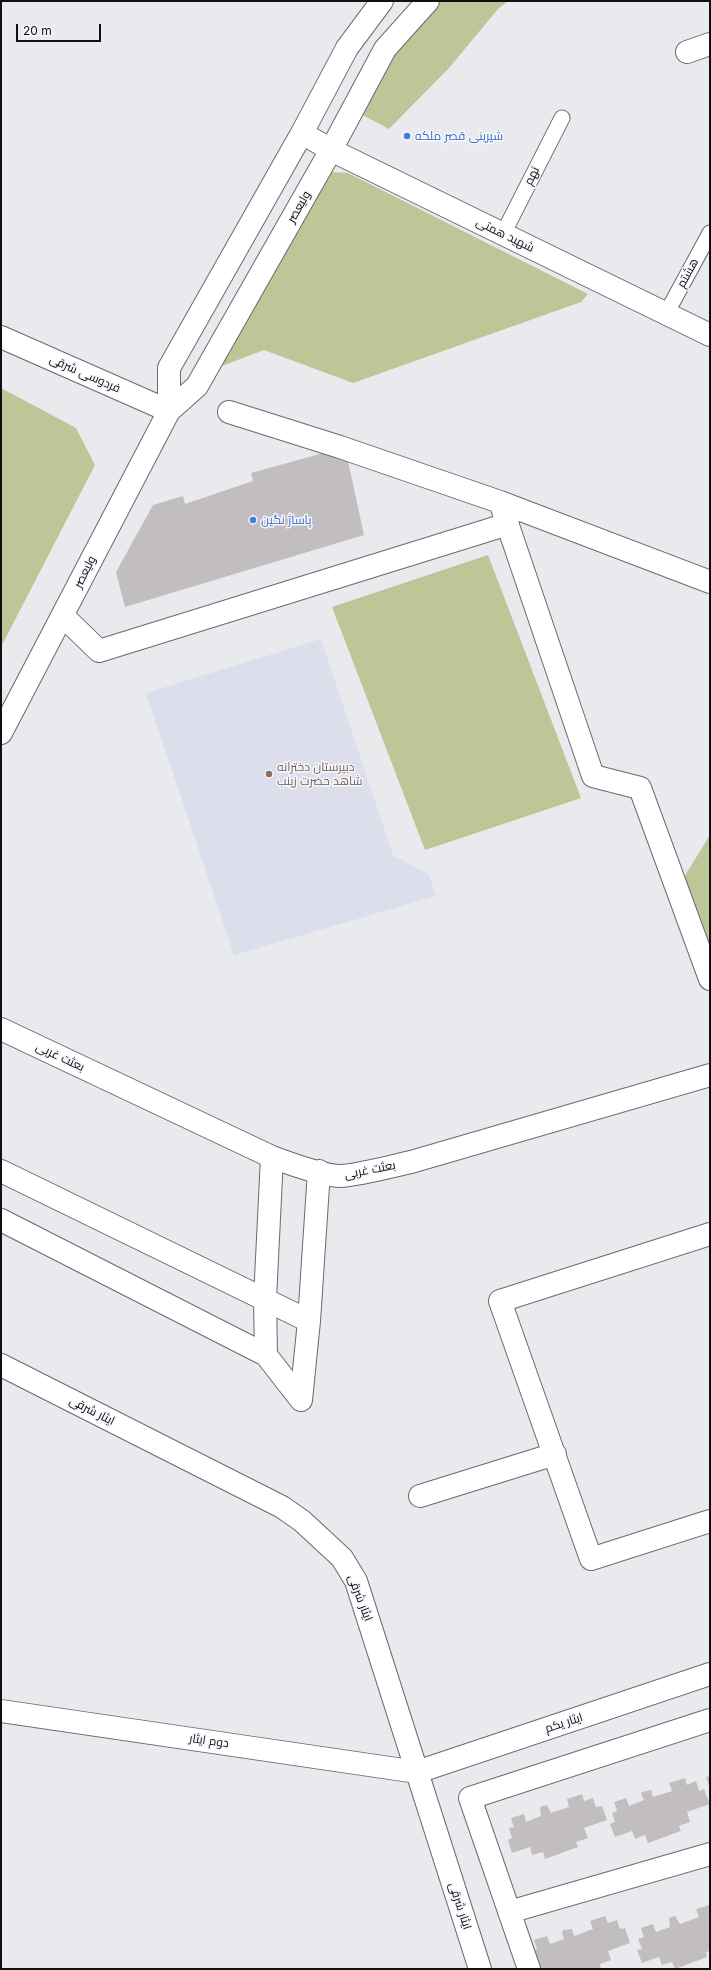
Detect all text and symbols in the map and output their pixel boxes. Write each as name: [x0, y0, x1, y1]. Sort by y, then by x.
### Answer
scale bar: [18, 16, 103, 42]
text: 20 m: [23, 23, 52, 38]
place label: شیرینی قصر ملکه: [415, 129, 503, 143]
marker: شیرینی قصر ملکه: [402, 131, 412, 141]
street label: نهم: [521, 164, 543, 188]
street label: ولیعصر: [284, 188, 314, 226]
street label: شهید همتی: [474, 215, 536, 255]
street label: هشتم: [674, 256, 702, 290]
street label: فردوسی شرقی: [47, 352, 123, 396]
place label: پاساژ نگین: [261, 513, 311, 527]
marker: پاساژ نگین: [248, 515, 258, 525]
street label: ولیعصر: [71, 553, 99, 591]
place label: دبیرستان دخترانه شاهد حضرت زینب: [277, 760, 362, 788]
marker: دبیرستان دخترانه شاهد حضرت زینب: [264, 769, 274, 779]
street label: بعثت غربی: [33, 1039, 87, 1075]
street label: بعثت غربی: [343, 1158, 397, 1182]
street label: ایثار شرقی: [67, 1393, 117, 1429]
street label: ایثار شرقی: [345, 1573, 375, 1623]
street label: ایثار یکم: [543, 1710, 585, 1736]
street label: دوم ایثار: [188, 1731, 230, 1751]
street label: ایثار شرقی: [446, 1881, 474, 1931]

